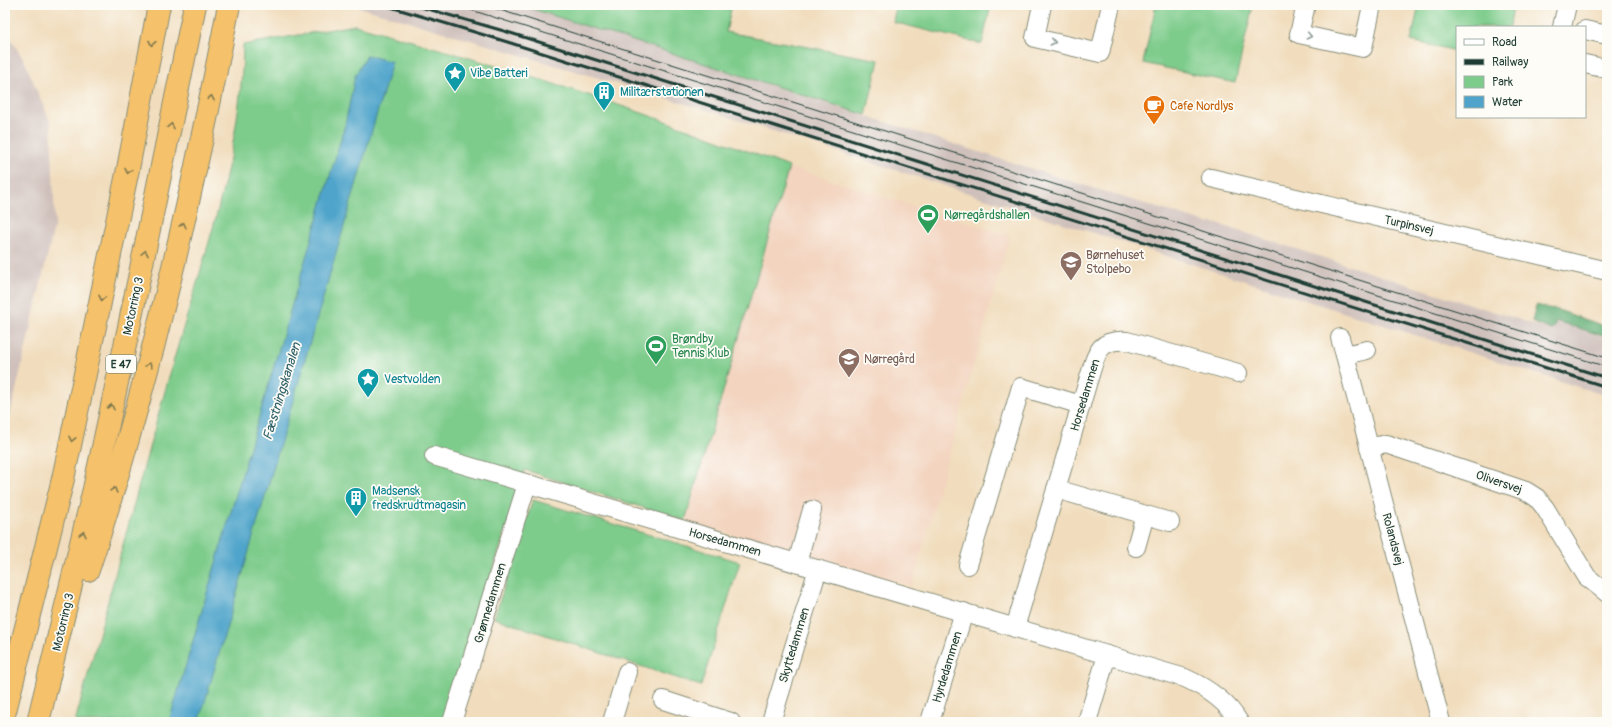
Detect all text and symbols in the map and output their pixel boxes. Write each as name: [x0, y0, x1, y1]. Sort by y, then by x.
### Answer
legend: [1456, 26, 1586, 118]
one-way arrow: [1305, 31, 1312, 39]
text: Road: [1492, 35, 1517, 50]
one-way arrow: [1050, 38, 1056, 46]
one-way arrow: [148, 40, 156, 46]
text: Railway: [1492, 55, 1528, 70]
place icon: Vibe Batteri: [442, 60, 468, 93]
place label: Vibe Batteri: [470, 66, 528, 81]
text: Park: [1492, 75, 1513, 90]
building icon: Militærstationen: [591, 79, 617, 112]
place label: Militærstationen: [620, 85, 704, 100]
cafe icon: Cafe Nordlys: [1141, 93, 1167, 126]
one-way arrow: [206, 95, 214, 101]
text: Water: [1492, 95, 1523, 110]
place label: Cafe Nordlys: [1170, 99, 1234, 114]
one-way arrow: [167, 123, 175, 129]
one-way arrow: [124, 168, 132, 174]
sports icon: Nørregårdshallen: [915, 202, 941, 235]
place label: Nørregårdshallen: [944, 208, 1030, 223]
street label: Turpinsvej: [1383, 213, 1435, 239]
one-way arrow: [178, 222, 187, 229]
place label: Børnehuset Stolpebo: [1086, 248, 1144, 277]
school or university icon: Børnehuset Stolpebo: [1058, 249, 1084, 282]
one-way arrow: [140, 250, 148, 256]
street label: Motorring 3: [120, 275, 147, 337]
one-way arrow: [98, 295, 106, 302]
place label: Brøndby Tennis Klub: [672, 332, 729, 361]
sports icon: Brøndby Tennis Klub: [643, 333, 669, 366]
water label: Fæstningskanalen: [260, 340, 305, 442]
school or university icon: Nørregård: [836, 346, 862, 379]
place label: Nørregård: [864, 352, 915, 367]
road number: E 47: [106, 355, 136, 373]
street label: Horsedammen: [1067, 357, 1104, 433]
one-way arrow: [144, 362, 153, 369]
place icon: Vestvolden: [355, 366, 381, 399]
place label: Vestvolden: [384, 372, 441, 387]
one-way arrow: [107, 404, 115, 411]
one-way arrow: [68, 436, 76, 442]
street label: Oliversvej: [1474, 468, 1524, 497]
place label: Madsensk fredskrudtmagasin: [372, 484, 466, 513]
building icon: Madsensk fredskrudtmagasin: [343, 485, 369, 518]
one-way arrow: [109, 487, 118, 494]
street label: Rolandsvej: [1378, 511, 1407, 567]
street label: Horsedammen: [687, 525, 763, 560]
one-way arrow: [78, 531, 87, 538]
street label: Grønnedammen: [471, 561, 510, 645]
street label: Motorring 3: [50, 591, 78, 653]
street label: Skyttedammen: [776, 605, 813, 685]
street label: Hyrdedammen: [929, 629, 966, 705]

